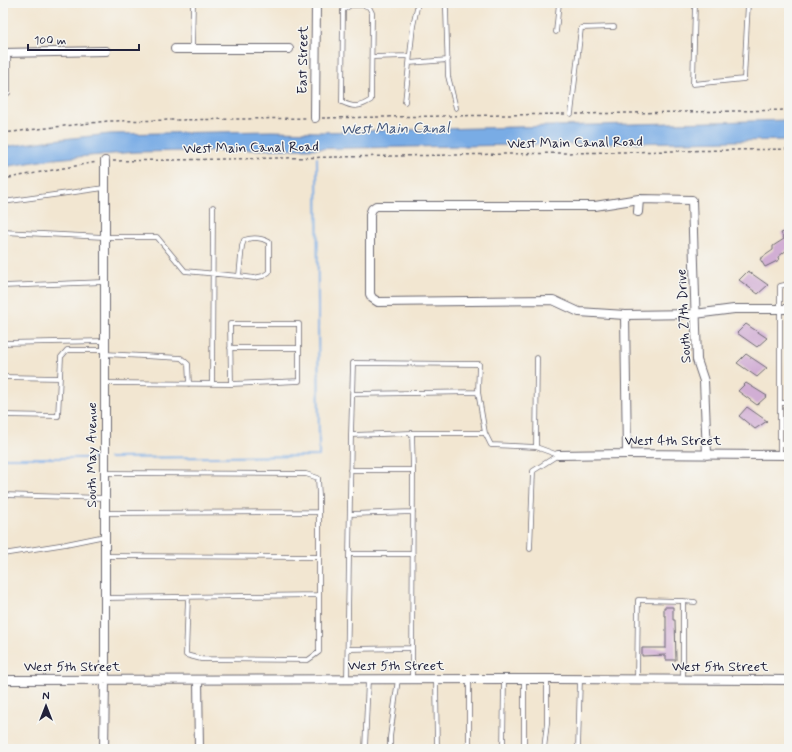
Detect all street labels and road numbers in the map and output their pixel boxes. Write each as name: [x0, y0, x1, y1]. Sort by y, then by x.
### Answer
street label: East Street: [293, 25, 313, 94]
street label: West Main Canal Road: [507, 133, 643, 153]
street label: West Main Canal Road: [183, 138, 319, 158]
street label: South 27th Drive: [673, 268, 695, 364]
street label: South May Avenue: [83, 402, 101, 508]
street label: West 4th Street: [625, 432, 722, 450]
street label: West 5th Street: [348, 657, 445, 675]
street label: West 5th Street: [24, 658, 121, 676]
street label: West 5th Street: [672, 658, 769, 676]

